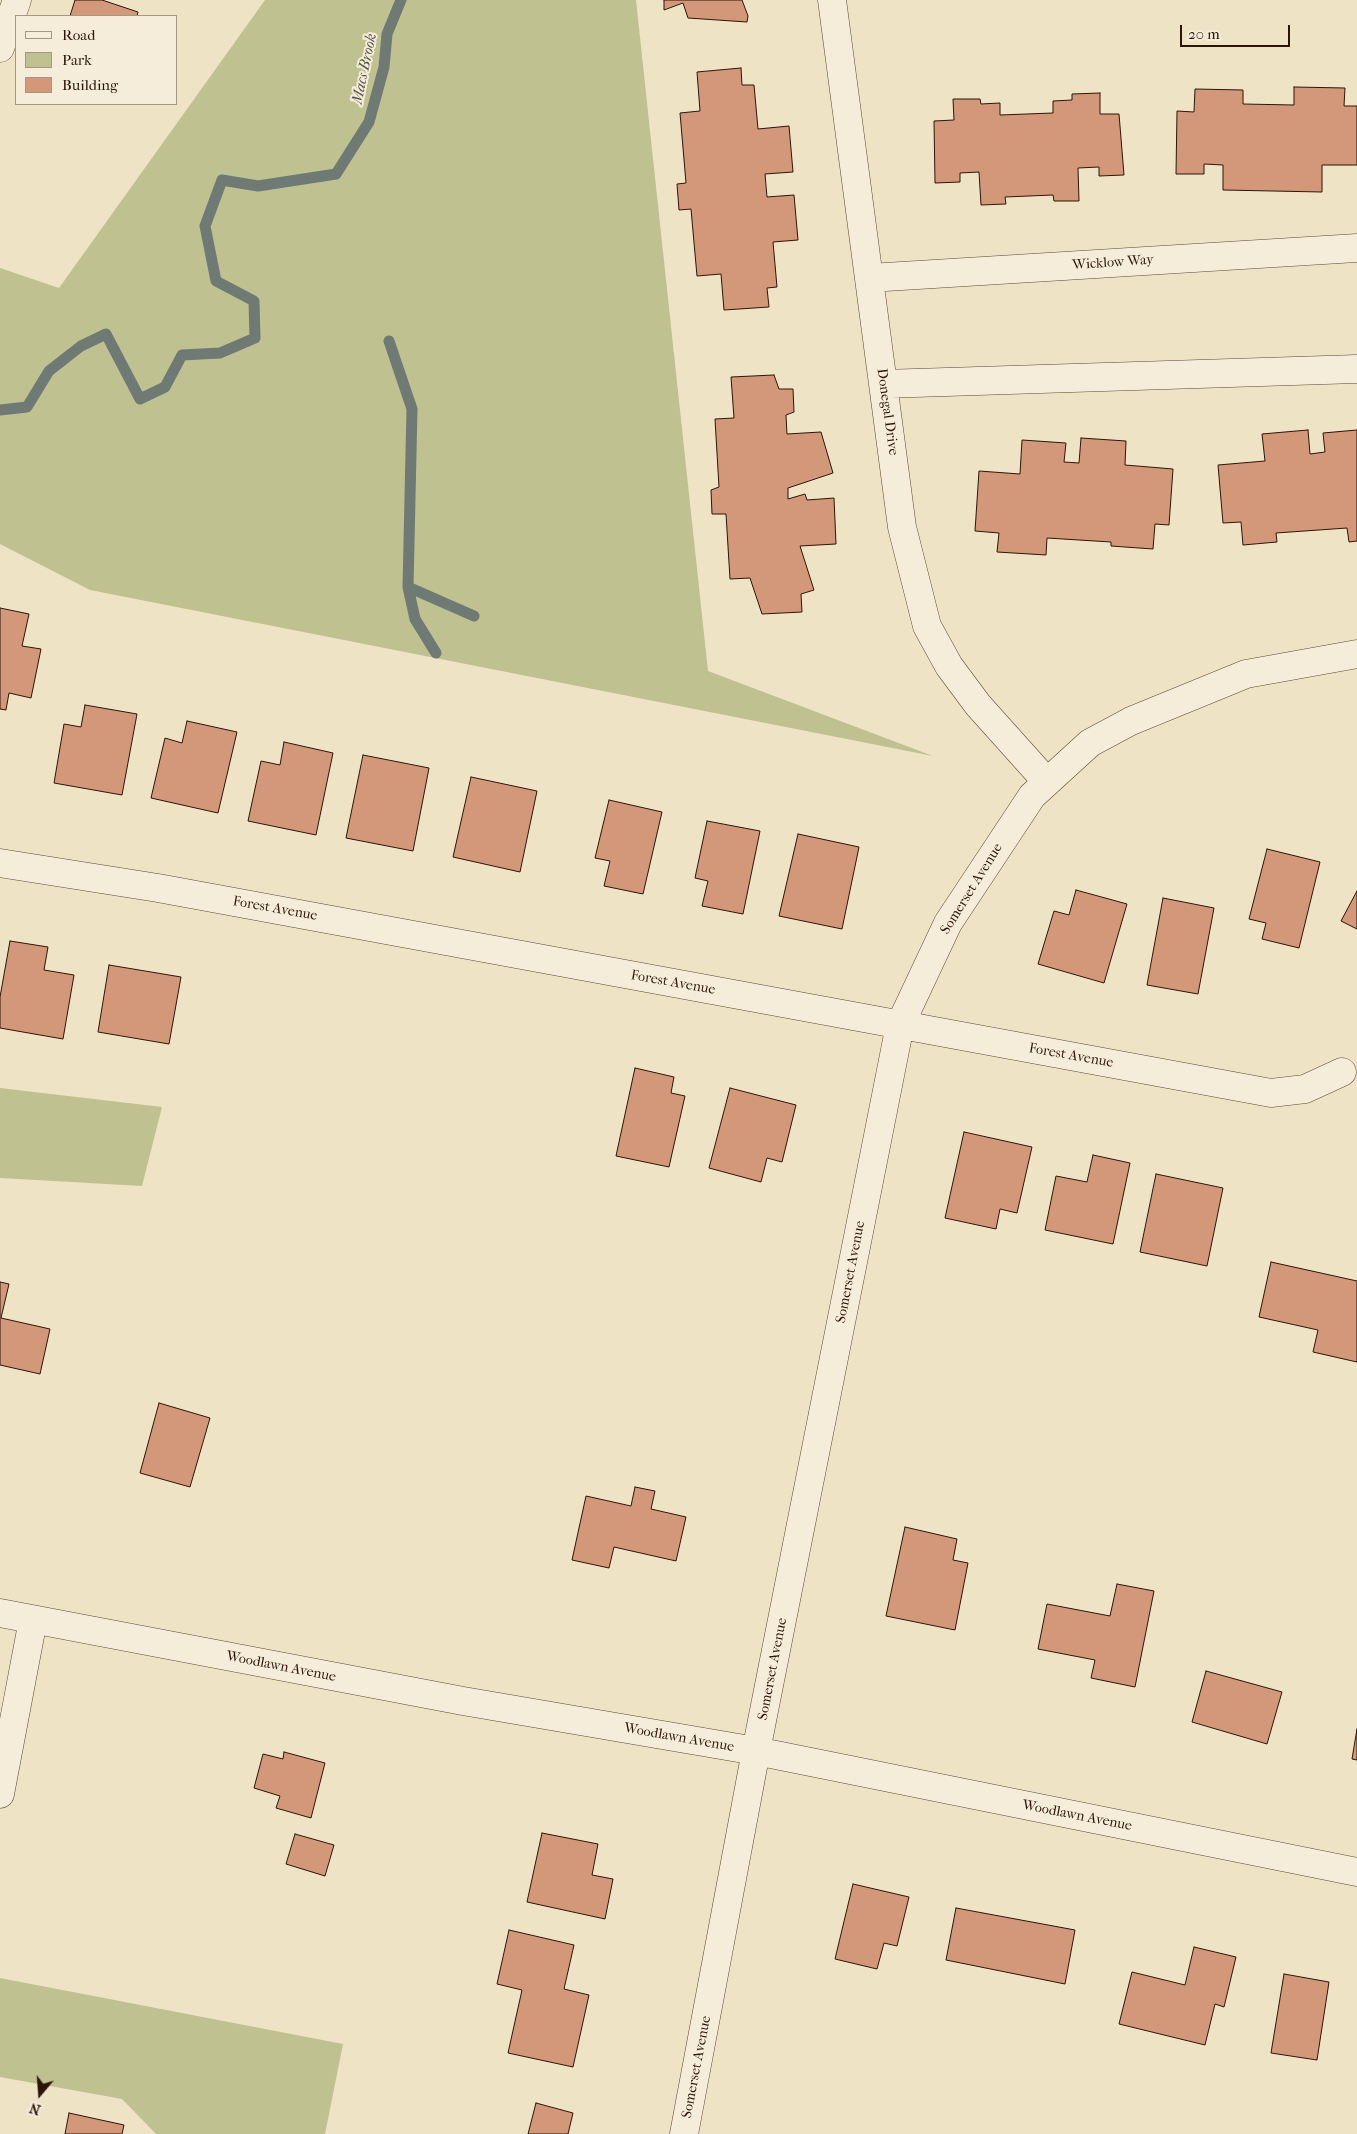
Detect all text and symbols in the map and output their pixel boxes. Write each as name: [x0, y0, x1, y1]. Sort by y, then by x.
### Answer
legend: [15, 15, 178, 105]
scale bar: [1182, 15, 1292, 47]
text: 20 m: [1188, 25, 1220, 43]
text: Road: [62, 26, 95, 44]
water label: Macs Brook: [349, 32, 381, 106]
text: Park: [62, 51, 92, 69]
text: Building: [62, 76, 118, 94]
street label: Wicklow Way: [1072, 252, 1154, 274]
street label: Donegal Drive: [873, 367, 901, 457]
street label: Somerset Avenue: [937, 840, 1007, 938]
street label: Forest Avenue: [231, 893, 319, 925]
street label: Forest Avenue: [629, 967, 717, 999]
street label: Forest Avenue: [1027, 1040, 1115, 1072]
street label: Somerset Avenue: [833, 1219, 869, 1325]
street label: Somerset Avenue: [755, 1616, 791, 1722]
street label: Woodlawn Avenue: [225, 1648, 337, 1686]
street label: Woodlawn Avenue: [623, 1720, 735, 1756]
street label: Woodlawn Avenue: [1021, 1797, 1133, 1835]
street label: Somerset Avenue: [679, 2014, 715, 2120]
north arrow: [15, 2069, 65, 2119]
text: N: [28, 2099, 43, 2118]

